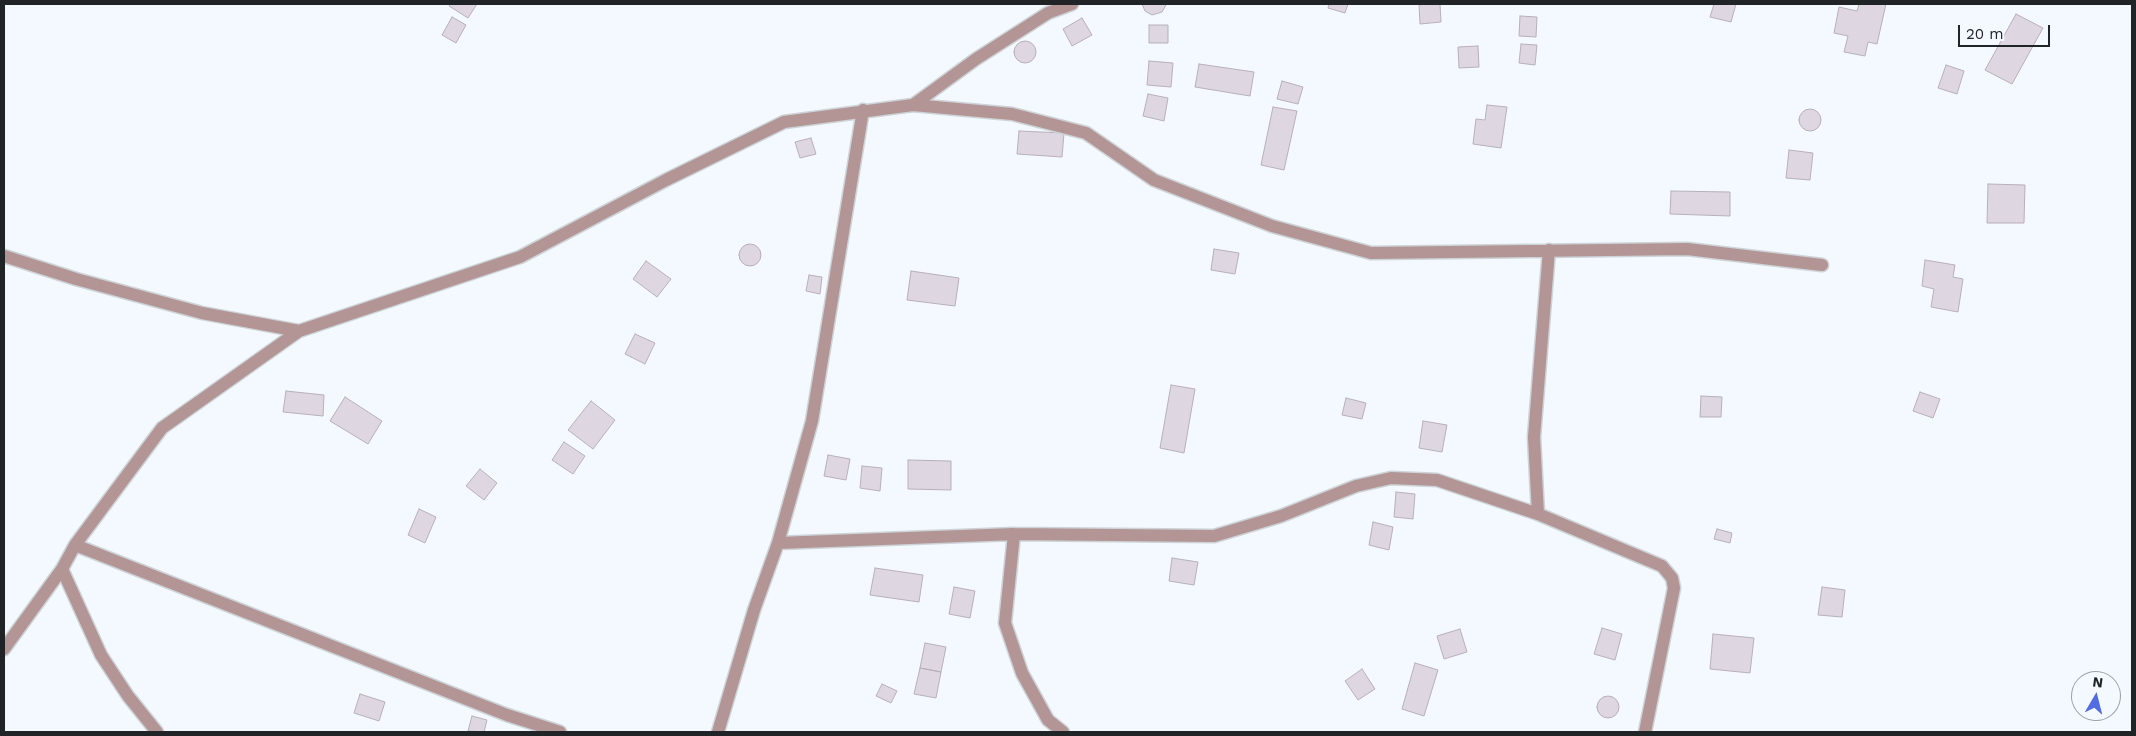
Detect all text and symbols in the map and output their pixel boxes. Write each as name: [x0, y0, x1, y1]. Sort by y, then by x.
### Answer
scale bar: [1961, 15, 2054, 47]
text: 20 m: [1966, 25, 2004, 43]
north arrow: [2071, 671, 2121, 721]
text: N: [2092, 673, 2104, 691]

